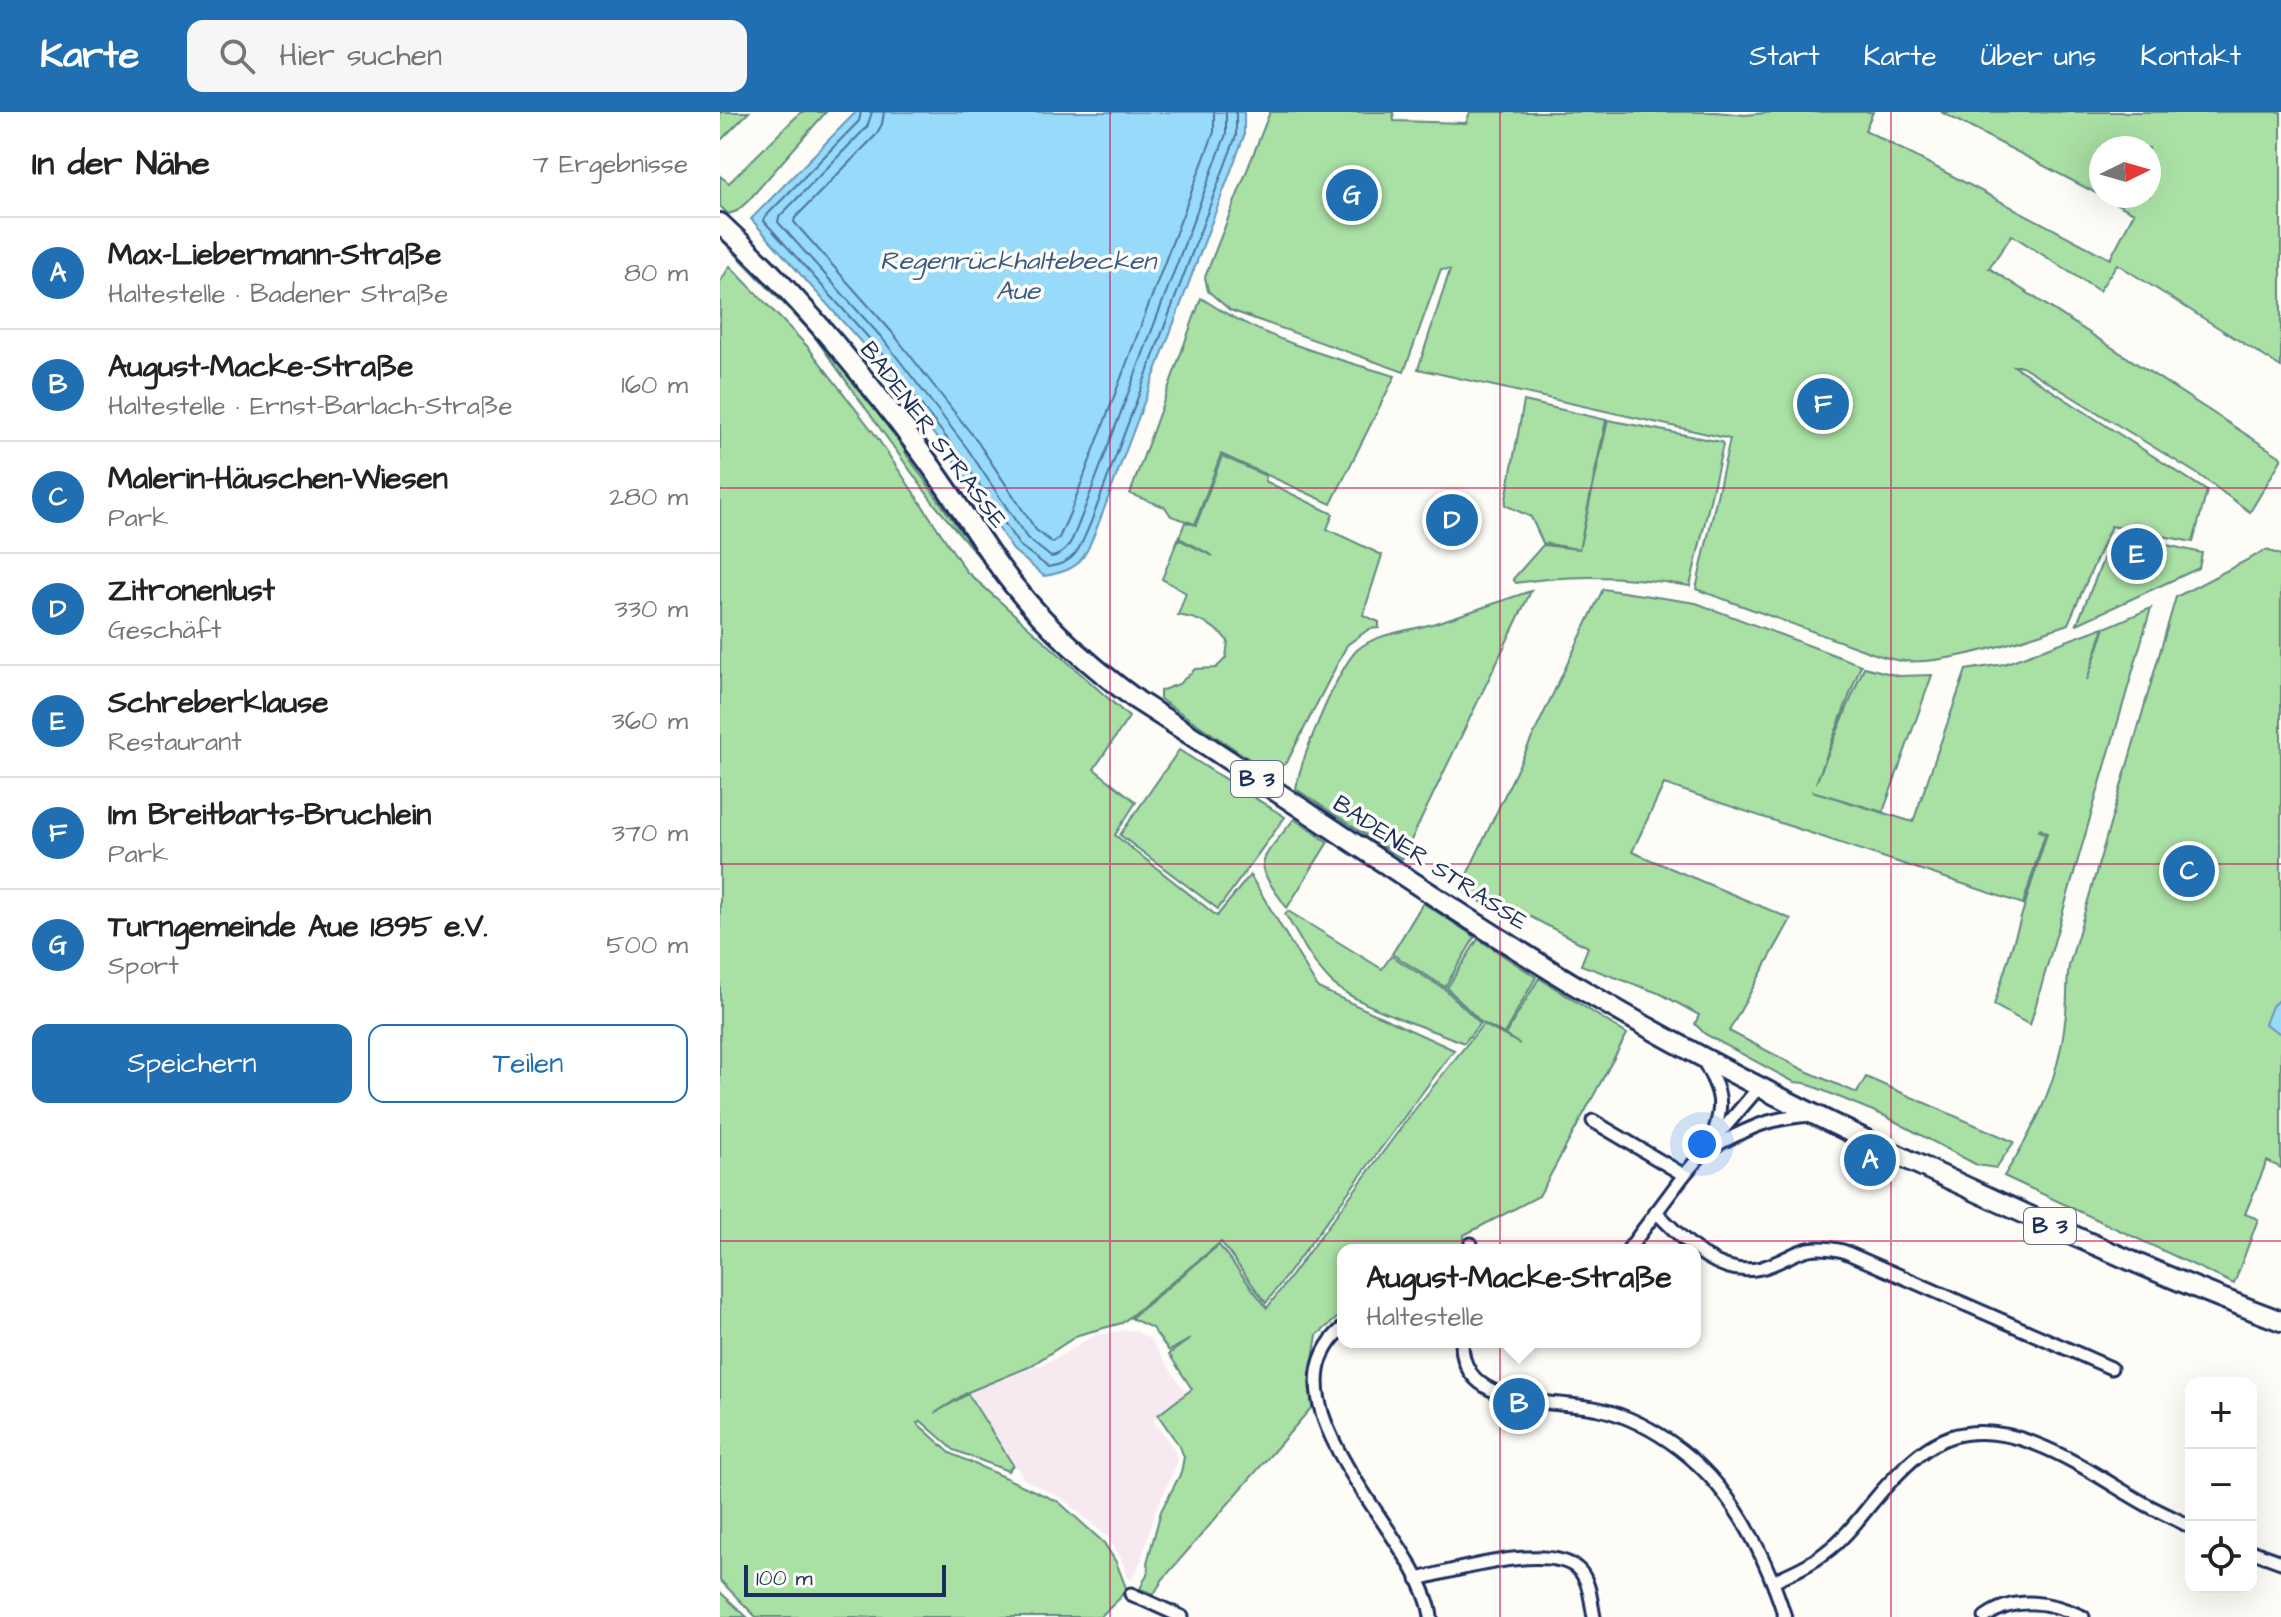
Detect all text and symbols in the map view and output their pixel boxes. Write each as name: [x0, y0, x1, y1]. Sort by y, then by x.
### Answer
search box: [187, 20, 747, 92]
text: Karte: [40, 30, 139, 82]
icon: search: [215, 34, 259, 78]
text: Hier suchen: [279, 35, 442, 77]
text: Start: [1749, 37, 1820, 76]
text: Karte: [1864, 37, 1937, 76]
text: Über uns: [1981, 37, 2096, 76]
text: Kontakt: [2140, 37, 2241, 76]
north arrow: [2089, 136, 2161, 208]
text: In der Nähe: [32, 140, 210, 188]
text: 7 Ergebnisse: [533, 146, 688, 182]
pin: G: [1326, 165, 1378, 225]
text: Max-Liebermann-Straße: [108, 234, 441, 276]
water label: Regenrückhaltebecken Aue: [880, 243, 1158, 309]
text: A: [50, 255, 66, 291]
text: 80 m: [624, 255, 688, 291]
text: Haltestelle · Badener Straße: [108, 276, 448, 312]
street label: BADENER STRASSE: [851, 334, 1015, 536]
text: August-Macke-Straße: [108, 346, 413, 388]
text: B: [49, 367, 67, 403]
text: 160 m: [621, 367, 688, 403]
pin: F: [1797, 374, 1849, 434]
text: Haltestelle · Ernst-Barlach-Straße: [108, 388, 512, 424]
text: Malerin-Häuschen-Wiesen: [108, 458, 448, 500]
text: C: [49, 479, 67, 515]
text: 280 m: [609, 479, 688, 515]
pin: D: [1426, 490, 1478, 550]
text: Park: [108, 500, 168, 536]
pin: E: [2111, 524, 2163, 584]
text: Zitronenlust: [108, 570, 275, 612]
text: D: [50, 591, 66, 627]
text: 330 m: [614, 591, 688, 627]
text: Geschäft: [108, 612, 222, 648]
text: Schreberklause: [108, 682, 328, 724]
text: E: [50, 703, 66, 739]
text: 360 m: [611, 703, 688, 739]
text: Restaurant: [108, 724, 242, 760]
road number: B 3: [1231, 761, 1283, 797]
street label: BADENER STRASSE: [1326, 787, 1534, 939]
text: Im Breitbarts-Bruchlein: [108, 794, 431, 836]
text: F: [49, 815, 67, 851]
text: 370 m: [612, 815, 688, 851]
text: Park: [108, 836, 168, 872]
pin: C: [2163, 841, 2215, 901]
text: Turngemeinde Aue 1895 e.V.: [108, 906, 488, 948]
text: G: [49, 927, 67, 963]
text: 500 m: [606, 927, 688, 963]
text: Sport: [108, 948, 179, 984]
button: Speichern: [32, 1024, 352, 1103]
button: Teilen: [368, 1024, 688, 1103]
your location: [1682, 1124, 1722, 1164]
pin: A: [1844, 1130, 1896, 1190]
road number: B 3: [2024, 1208, 2076, 1244]
popup: [1337, 1244, 1701, 1348]
text: August-Macke-Straße: [1366, 1257, 1672, 1299]
text: Haltestelle: [1366, 1299, 1484, 1335]
pin: B: [1493, 1374, 1545, 1434]
map controls: [2185, 1377, 2257, 1593]
button: +: [2185, 1377, 2257, 1449]
button: −: [2185, 1449, 2257, 1521]
button: locate: [2185, 1521, 2257, 1593]
scale bar: [744, 1561, 946, 1597]
text: 100 m: [756, 1563, 813, 1594]

